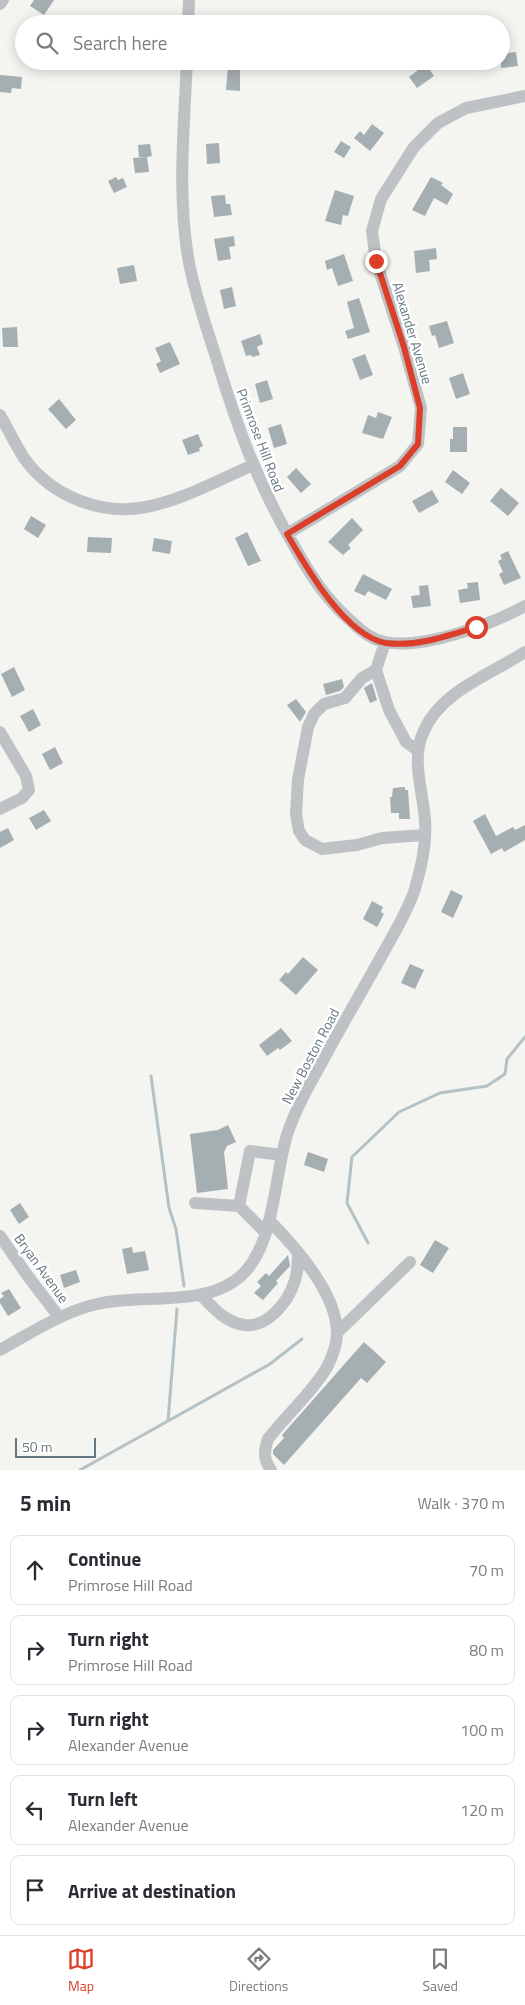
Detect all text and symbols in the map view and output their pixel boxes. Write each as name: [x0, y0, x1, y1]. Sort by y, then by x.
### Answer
search box: [15, 15, 510, 70]
text: Search here: [73, 28, 167, 57]
icon: search: [33, 29, 61, 57]
route end: [365, 250, 388, 273]
street label: Alexander Avenue: [388, 279, 438, 387]
street label: Primrose Hill Road: [232, 385, 290, 495]
route start: [465, 616, 488, 639]
street label: New Boston Road: [276, 1004, 344, 1108]
street label: Bryan Avenue: [10, 1229, 74, 1307]
scale bar: [15, 1435, 96, 1458]
text: 50 m: [22, 1436, 52, 1457]
text: 5 min: [20, 1487, 71, 1519]
text: Walk · 370 m: [417, 1491, 505, 1515]
text: Continue: [68, 1544, 141, 1573]
icon: ahead: [21, 1556, 49, 1584]
text: 70 m: [469, 1558, 504, 1582]
text: Primrose Hill Road: [68, 1573, 193, 1597]
text: Turn right: [68, 1624, 149, 1653]
icon: right: [21, 1636, 49, 1664]
text: 80 m: [469, 1638, 504, 1662]
text: Primrose Hill Road: [68, 1653, 193, 1677]
text: Turn right: [68, 1704, 149, 1733]
icon: right: [21, 1716, 49, 1744]
text: 100 m: [460, 1718, 504, 1742]
text: Alexander Avenue: [68, 1733, 189, 1757]
text: Turn left: [68, 1784, 138, 1813]
icon: left: [21, 1796, 49, 1824]
text: 120 m: [460, 1798, 504, 1822]
text: Alexander Avenue: [68, 1813, 189, 1837]
icon: arrive: [21, 1876, 49, 1904]
text: Arrive at destination: [68, 1876, 236, 1905]
tab: Map: [67, 1945, 95, 1996]
tab: Directions: [229, 1945, 288, 1996]
tab: Saved: [422, 1945, 458, 1996]

